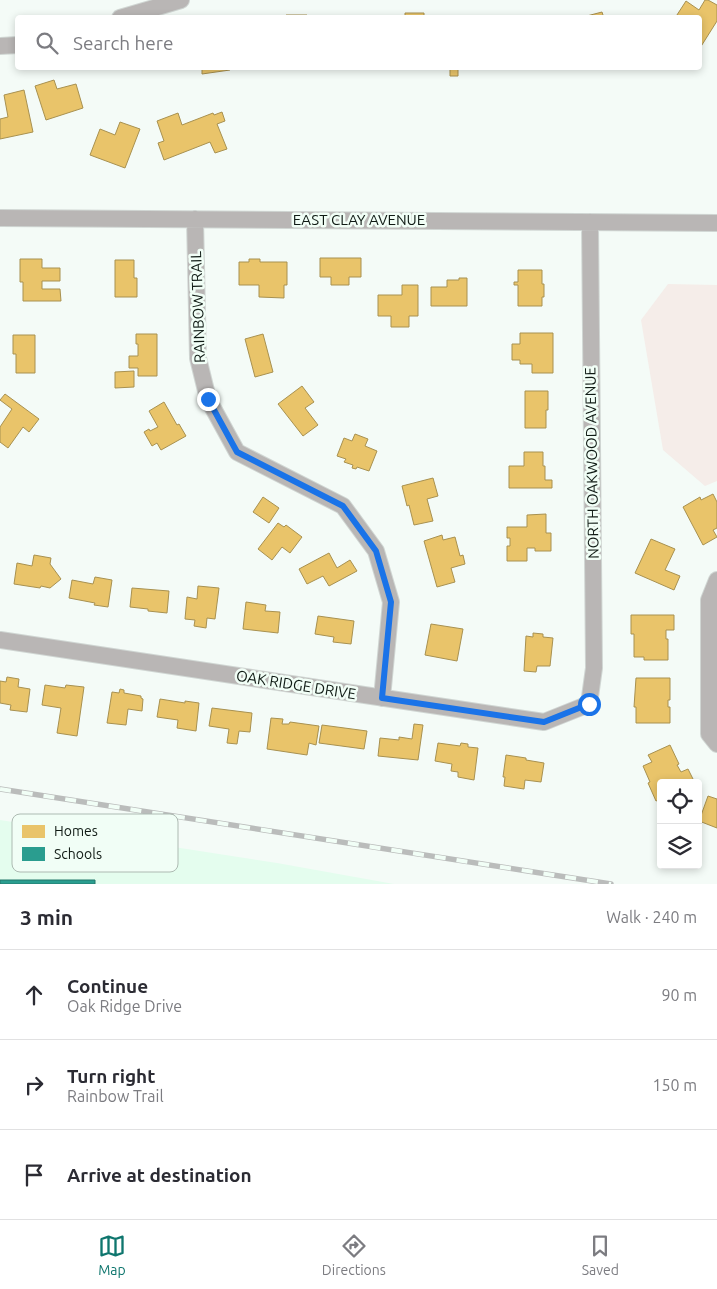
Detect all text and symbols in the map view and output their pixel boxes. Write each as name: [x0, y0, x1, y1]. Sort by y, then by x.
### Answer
search box: [15, 15, 702, 70]
icon: search: [33, 29, 61, 57]
text: Search here: [73, 32, 173, 54]
street label: EAST CLAY AVENUE: [293, 211, 425, 228]
street label: RAINBOW TRAIL: [187, 250, 208, 363]
street label: NORTH OAKWOOD AVENUE: [581, 367, 602, 559]
route end: [197, 388, 220, 411]
street label: OAK RIDGE DRIVE: [235, 667, 357, 702]
route start: [578, 693, 601, 716]
map controls: [657, 779, 702, 869]
button: locate: [657, 779, 702, 824]
legend: [12, 814, 178, 872]
text: Homes: [54, 823, 98, 839]
button: layers: [657, 824, 702, 869]
text: Schools: [54, 846, 102, 862]
text: 3 min: [20, 905, 73, 929]
text: Walk · 240 m: [606, 908, 697, 926]
text: Continue: [67, 975, 148, 997]
icon: ahead: [20, 981, 48, 1009]
text: 90 m: [661, 986, 697, 1004]
text: Oak Ridge Drive: [67, 997, 182, 1015]
text: Turn right: [67, 1065, 155, 1087]
icon: right: [20, 1071, 48, 1099]
text: 150 m: [652, 1076, 697, 1094]
text: Rainbow Trail: [67, 1087, 164, 1105]
icon: arrive: [20, 1161, 48, 1189]
text: Arrive at destination: [67, 1164, 252, 1186]
tab: Map: [98, 1232, 126, 1278]
tab: Directions: [322, 1232, 386, 1278]
tab: Saved: [582, 1232, 619, 1278]

